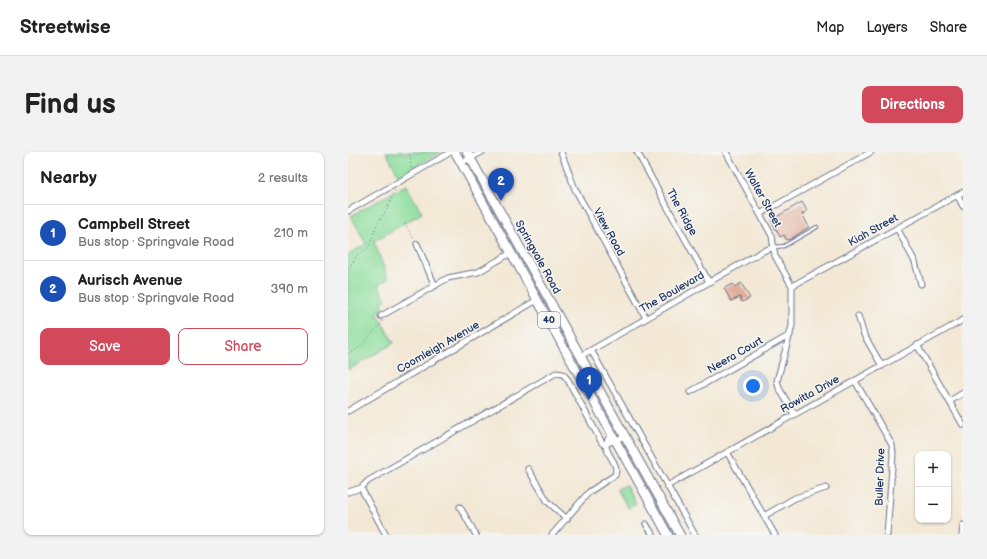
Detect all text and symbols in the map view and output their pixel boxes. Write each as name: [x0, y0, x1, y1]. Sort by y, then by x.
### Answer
text: Streetwise: [20, 16, 111, 39]
text: Map: [816, 19, 844, 36]
text: Layers: [866, 19, 908, 36]
text: Share: [930, 19, 967, 36]
button: Directions: [862, 86, 963, 123]
text: Find us: [24, 88, 116, 121]
street label: Walter Street: [742, 167, 785, 230]
text: Nearby: [40, 168, 97, 188]
pin: 2: [488, 168, 514, 201]
text: 2 results: [258, 170, 308, 186]
street label: The Ridge: [664, 186, 700, 238]
street label: View Road: [591, 206, 627, 258]
street label: Kiah Street: [846, 211, 901, 249]
text: Campbell Street: [78, 215, 190, 234]
street label: Springvale Road: [512, 218, 564, 296]
text: 1: [50, 225, 56, 241]
text: 210 m: [274, 225, 308, 241]
text: Bus stop · Springvale Road: [78, 234, 234, 250]
street label: The Boulevard: [638, 268, 706, 316]
text: Aurisch Avenue: [78, 271, 182, 290]
text: 2: [49, 281, 57, 297]
text: 390 m: [271, 281, 308, 297]
text: Bus stop · Springvale Road: [78, 290, 234, 306]
road number: 40: [538, 312, 560, 328]
street label: Coomleigh Avenue: [394, 318, 482, 376]
button: Save: [40, 328, 170, 365]
button: Share: [178, 328, 308, 365]
street label: Neera Court: [705, 334, 766, 376]
pin: 1: [576, 367, 602, 400]
street label: Rowitta Drive: [778, 372, 842, 416]
your location: [743, 376, 763, 396]
street label: Buller Drive: [872, 447, 888, 506]
map controls: [915, 451, 951, 523]
button: +: [915, 451, 951, 487]
button: −: [915, 487, 951, 523]

